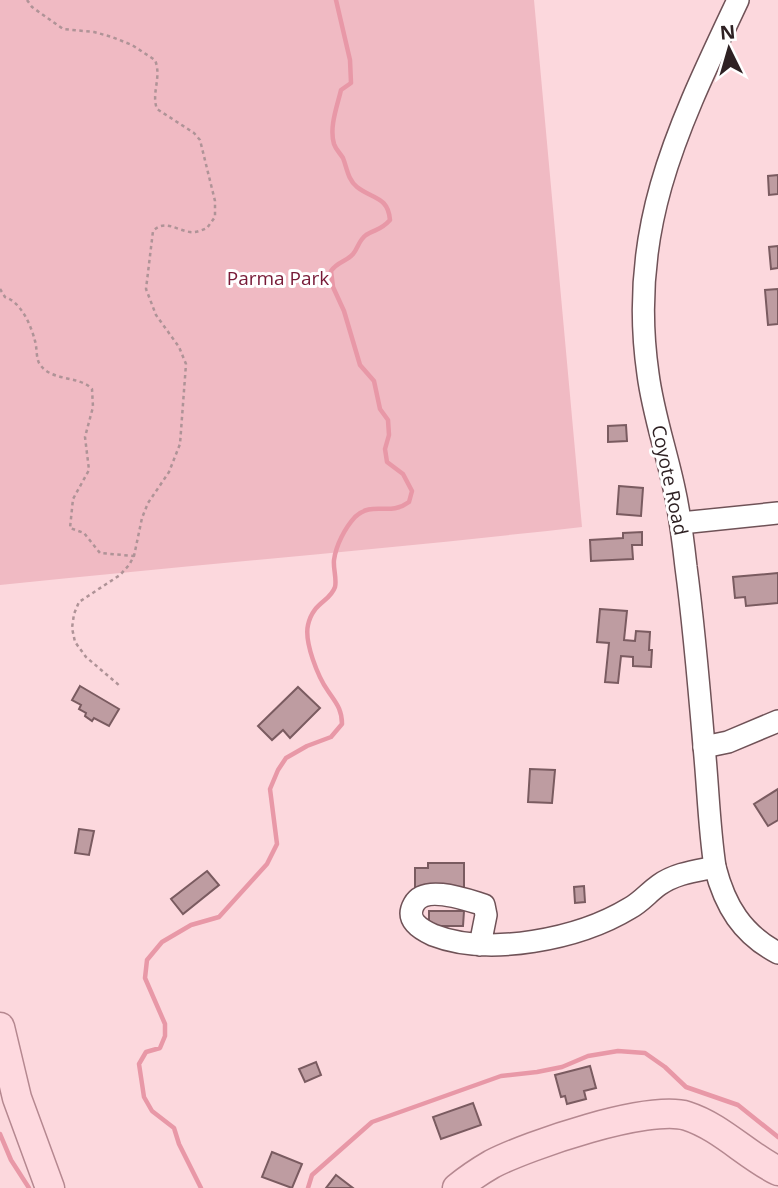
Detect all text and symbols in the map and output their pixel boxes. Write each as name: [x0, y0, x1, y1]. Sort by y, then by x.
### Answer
north arrow: [694, 14, 764, 84]
text: N: [719, 18, 736, 46]
park label: Parma Park: [227, 265, 329, 291]
street label: Coyote Road: [646, 422, 694, 538]

